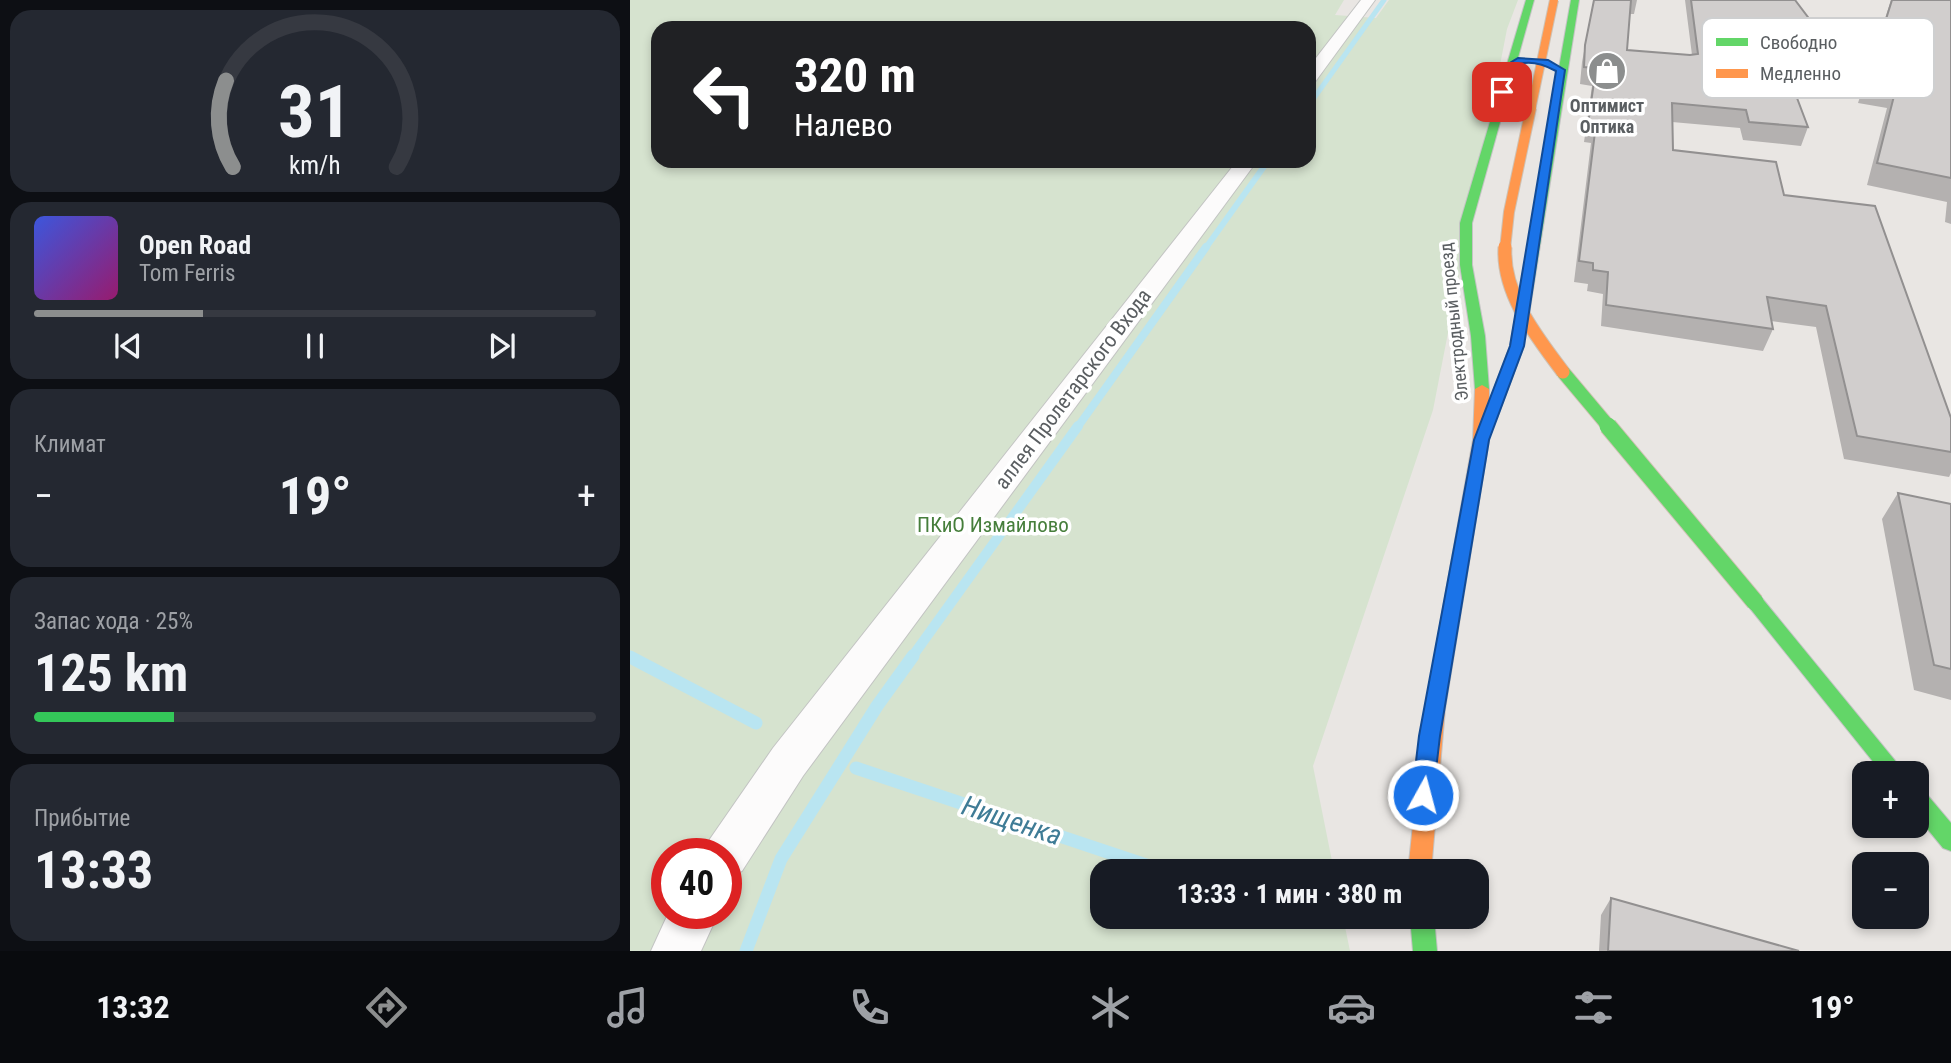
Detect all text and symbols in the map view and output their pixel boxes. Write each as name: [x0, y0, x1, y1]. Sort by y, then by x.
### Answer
legend: [1702, 18, 1934, 98]
text: Свободно: [1760, 31, 1837, 54]
text: 320 m: [794, 47, 916, 104]
icon: left: [679, 49, 770, 140]
shop icon: Оптимист Оптика: [1586, 50, 1628, 92]
pin: [1472, 62, 1532, 122]
text: Медленно: [1760, 62, 1841, 85]
text: 31: [278, 69, 352, 155]
icon: arrive: [1483, 73, 1521, 111]
place label: Оптимист Оптика: [1570, 95, 1644, 137]
text: Налево: [794, 106, 893, 144]
text: km/h: [289, 151, 341, 180]
text: Open Road: [139, 230, 251, 260]
street label: Электродный проезд: [1435, 241, 1472, 402]
text: Tom Ferris: [139, 260, 235, 287]
street label: аллея Пролетарского Входа: [990, 284, 1156, 494]
icon: previous: [109, 327, 147, 365]
icon: pause: [296, 327, 334, 365]
icon: next: [483, 327, 521, 365]
text: Климат: [34, 431, 106, 458]
text: 19°: [279, 466, 351, 527]
text: −: [34, 474, 53, 518]
text: +: [577, 474, 596, 518]
park label: ПКиО Измайлово: [917, 513, 1069, 537]
text: Запас хода · 25%: [34, 608, 193, 635]
text: 125 km: [34, 643, 188, 704]
position arrow: [1386, 758, 1460, 832]
map controls: [1852, 761, 1929, 929]
button: +: [1852, 761, 1929, 838]
water label: Нищенка: [958, 789, 1066, 852]
text: Прибытие: [34, 805, 130, 832]
speed limit sign: 40: [651, 838, 742, 929]
text: 13:33: [34, 840, 153, 901]
button: −: [1852, 852, 1929, 929]
text: 13:33 · 1 мин · 380 m: [1177, 879, 1402, 909]
icon: directions: [362, 983, 411, 1032]
icon: music: [603, 983, 652, 1032]
icon: phone: [845, 983, 894, 1032]
icon: climate: [1086, 983, 1135, 1032]
icon: car: [1327, 983, 1376, 1032]
icon: filters: [1569, 983, 1618, 1032]
text: 13:32: [96, 988, 170, 1026]
text: 19°: [1810, 988, 1855, 1026]

